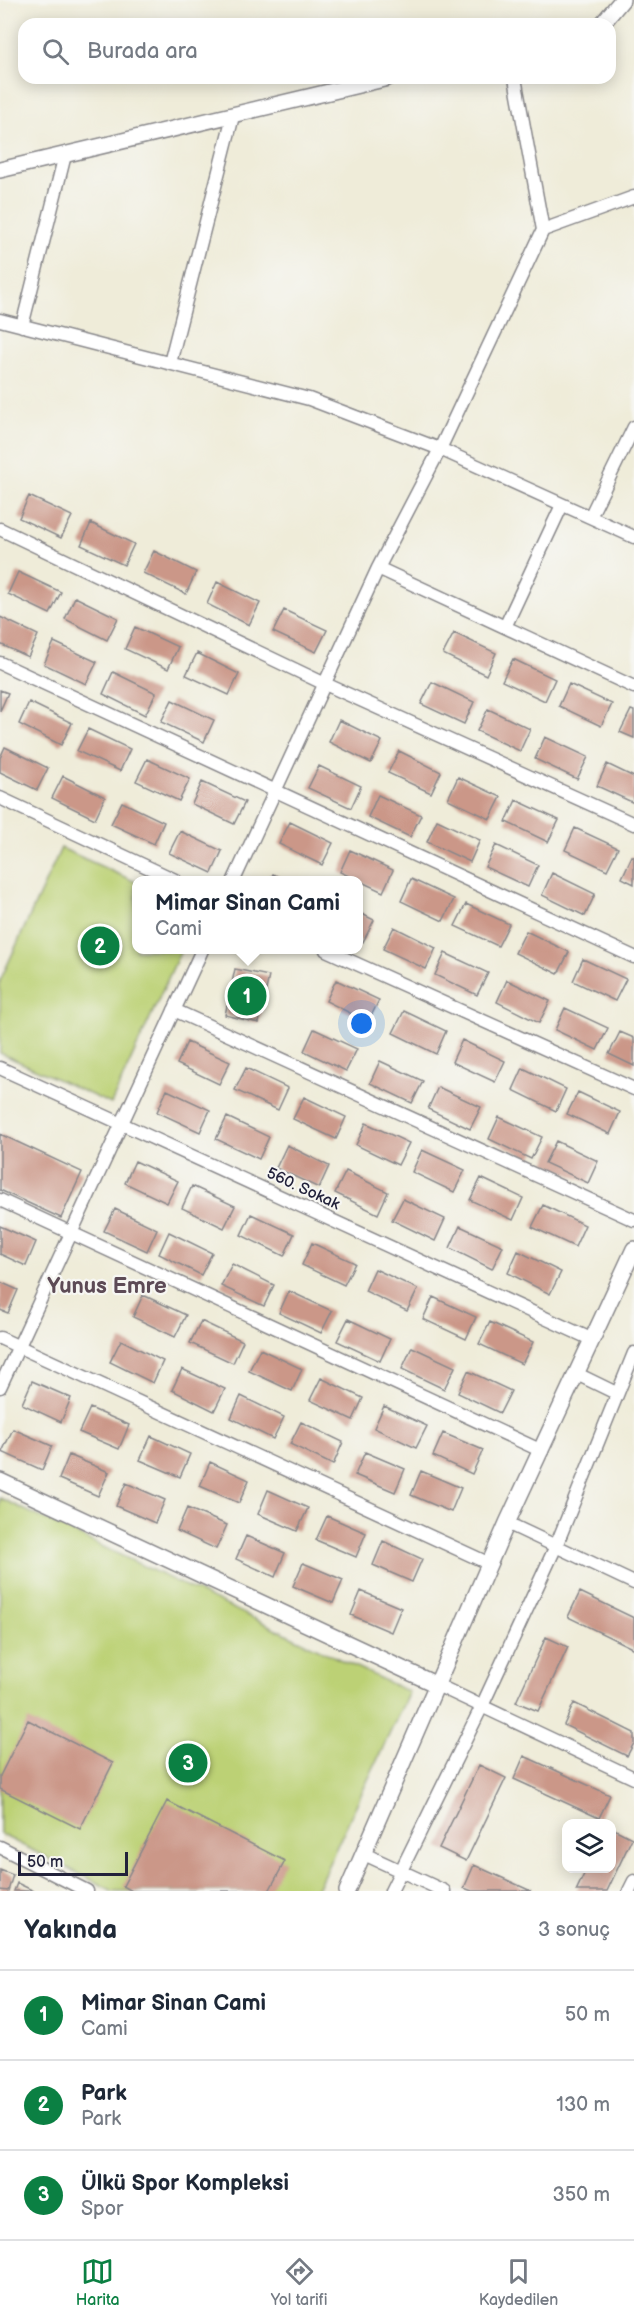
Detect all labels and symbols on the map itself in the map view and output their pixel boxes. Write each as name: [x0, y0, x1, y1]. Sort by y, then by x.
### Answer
pin: 2: [80, 924, 120, 968]
pin: 1: [228, 974, 266, 1018]
your location: [347, 1009, 376, 1038]
street label: 560. Sokak: [263, 1164, 343, 1214]
district label: Yunus Emre: [47, 1273, 167, 1300]
pin: 3: [168, 1740, 207, 1786]
scale bar: [18, 1849, 128, 1876]

